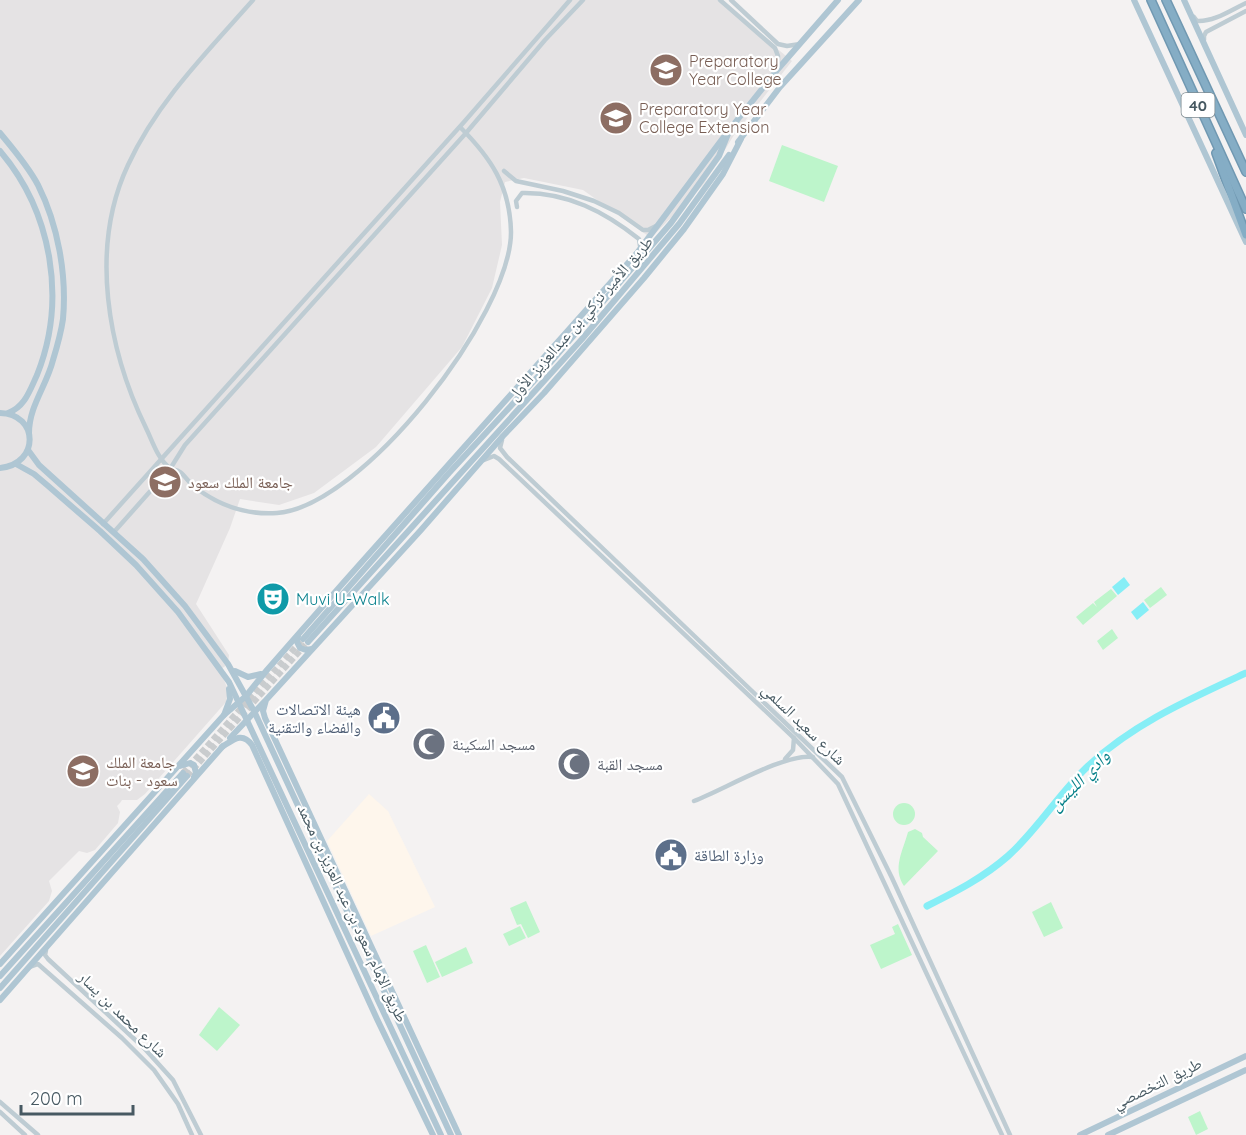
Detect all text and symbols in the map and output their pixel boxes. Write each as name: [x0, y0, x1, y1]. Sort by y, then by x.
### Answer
place label: Preparatory Year College: [689, 51, 782, 89]
school or university icon: Preparatory Year College: [648, 52, 684, 88]
road number: 40: [1182, 93, 1214, 117]
place label: Preparatory Year College Extension: [639, 99, 769, 137]
school or university icon: Preparatory Year College Extension: [598, 100, 634, 136]
street label: طريق الأمير تركي بن عبدالعزيز الأول: [503, 232, 659, 406]
school or university icon: جامعة الملك سعود: [147, 464, 183, 500]
place label: جامعة الملك سعود: [188, 472, 293, 492]
theatre icon: Muvi U-Walk: [255, 581, 291, 617]
place label: Muvi U-Walk: [296, 589, 390, 609]
street label: شارع سعيد السلمي: [756, 679, 850, 771]
place label: هيئة الاتصالات والفضاء والتقنية: [268, 699, 361, 737]
public building icon: هيئة الاتصالات والفضاء والتقنية: [366, 700, 402, 736]
mosque icon: مسجد السكينة: [411, 726, 447, 762]
place label: مسجد السكينة: [452, 734, 535, 754]
water label: وادي الليسن: [1043, 744, 1118, 818]
mosque icon: مسجد القبة: [556, 746, 592, 782]
place label: جامعة الملك سعود - بنات: [106, 752, 178, 790]
school or university icon: جامعة الملك سعود - بنات: [65, 753, 101, 789]
place label: مسجد القبة: [597, 754, 663, 774]
street label: طريق الإمام سعود بن عبد العزيز بن محمد: [293, 801, 412, 1026]
public building icon: وزارة الطاقة: [653, 837, 689, 873]
place label: وزارة الطاقة: [694, 845, 764, 865]
street label: شارع محمد بن يسار: [73, 966, 172, 1062]
street label: طريق التخصصي: [1109, 1053, 1206, 1116]
scale bar: [21, 1078, 134, 1116]
text: 200 m: [30, 1087, 83, 1110]

